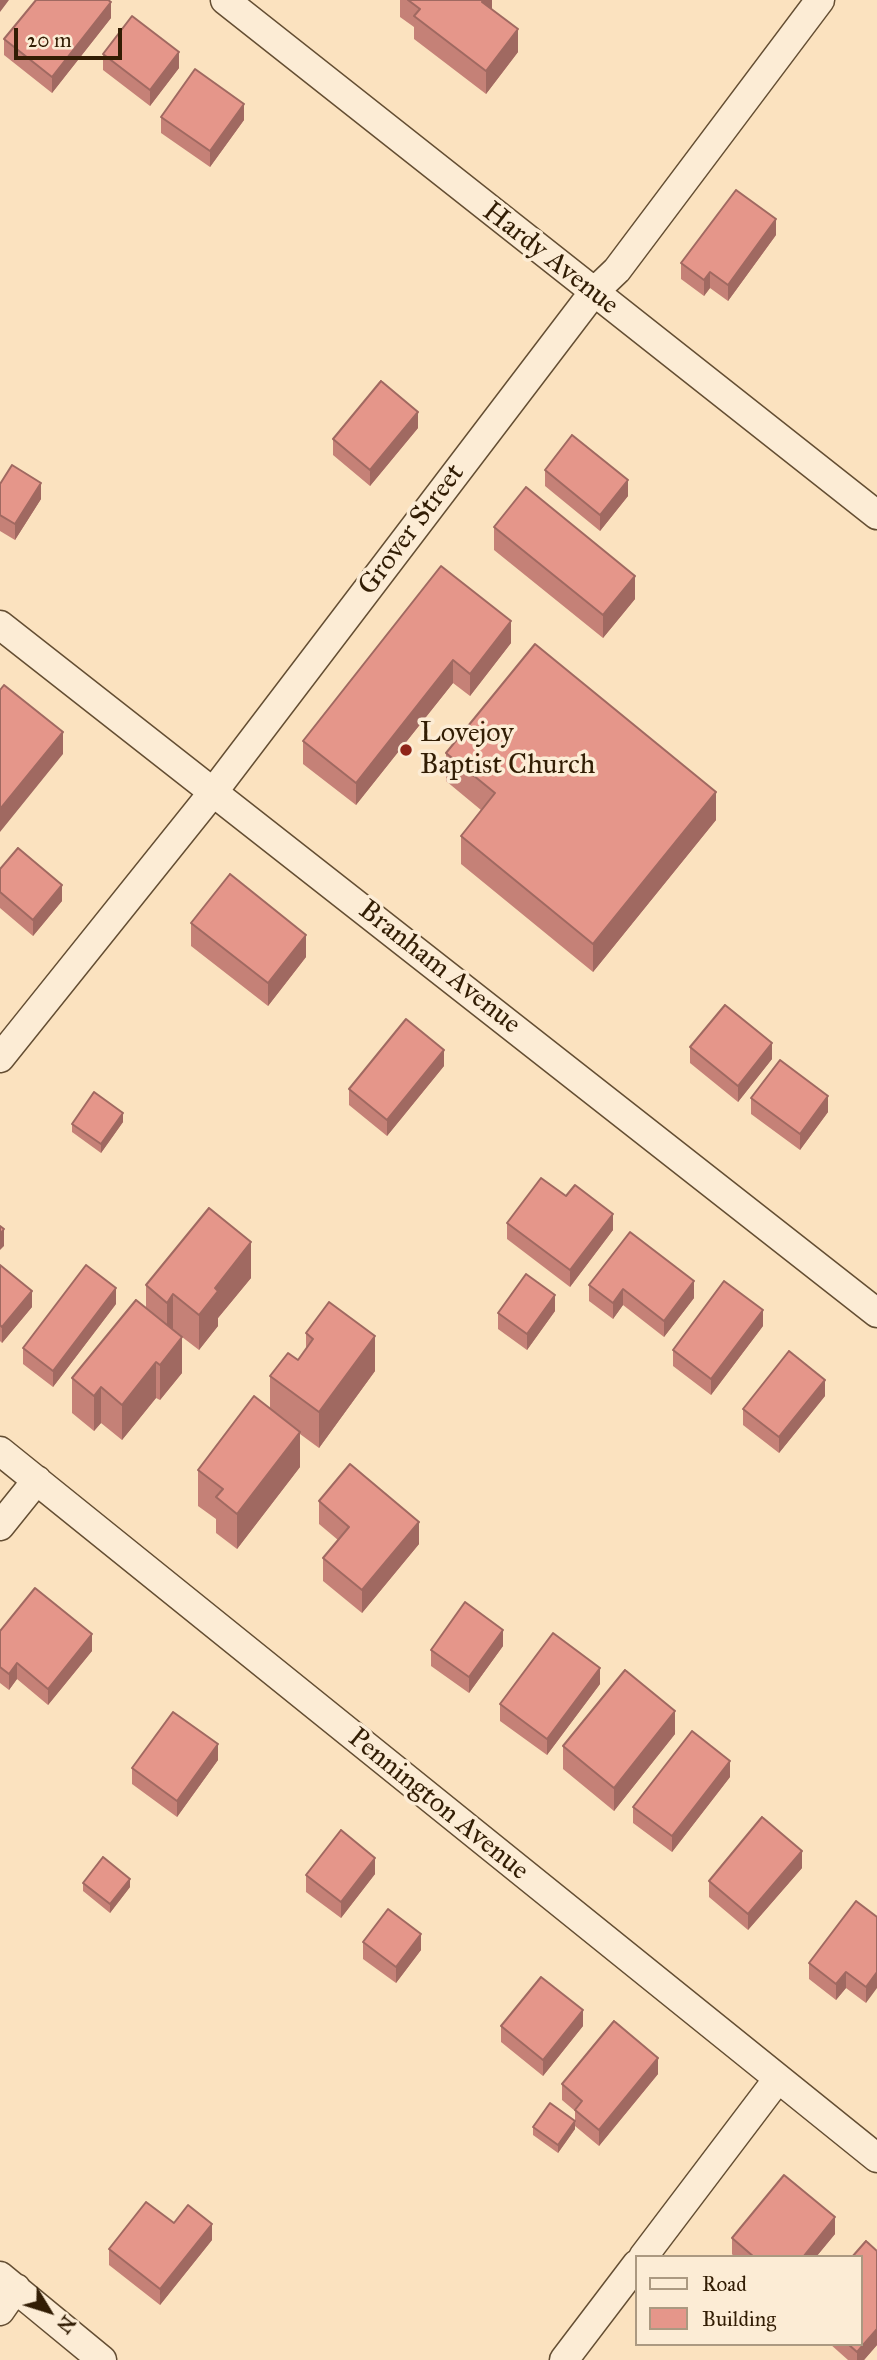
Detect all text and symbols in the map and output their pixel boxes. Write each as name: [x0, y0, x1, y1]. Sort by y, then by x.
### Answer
scale bar: [18, 14, 126, 58]
text: 20 m: [27, 27, 72, 53]
street label: Hardy Avenue: [475, 195, 625, 323]
street label: Grover Street: [352, 458, 472, 602]
place label: Lovejoy Baptist Church: [420, 717, 595, 783]
marker: Lovejoy Baptist Church: [398, 742, 414, 758]
street label: Branham Avenue: [351, 894, 527, 1042]
street label: Pennington Avenue: [341, 1722, 535, 1888]
legend: [636, 2255, 863, 2346]
text: Road: [702, 2271, 747, 2297]
north arrow: [14, 2276, 84, 2346]
text: Building: [702, 2306, 776, 2332]
text: N: [52, 2311, 80, 2338]

